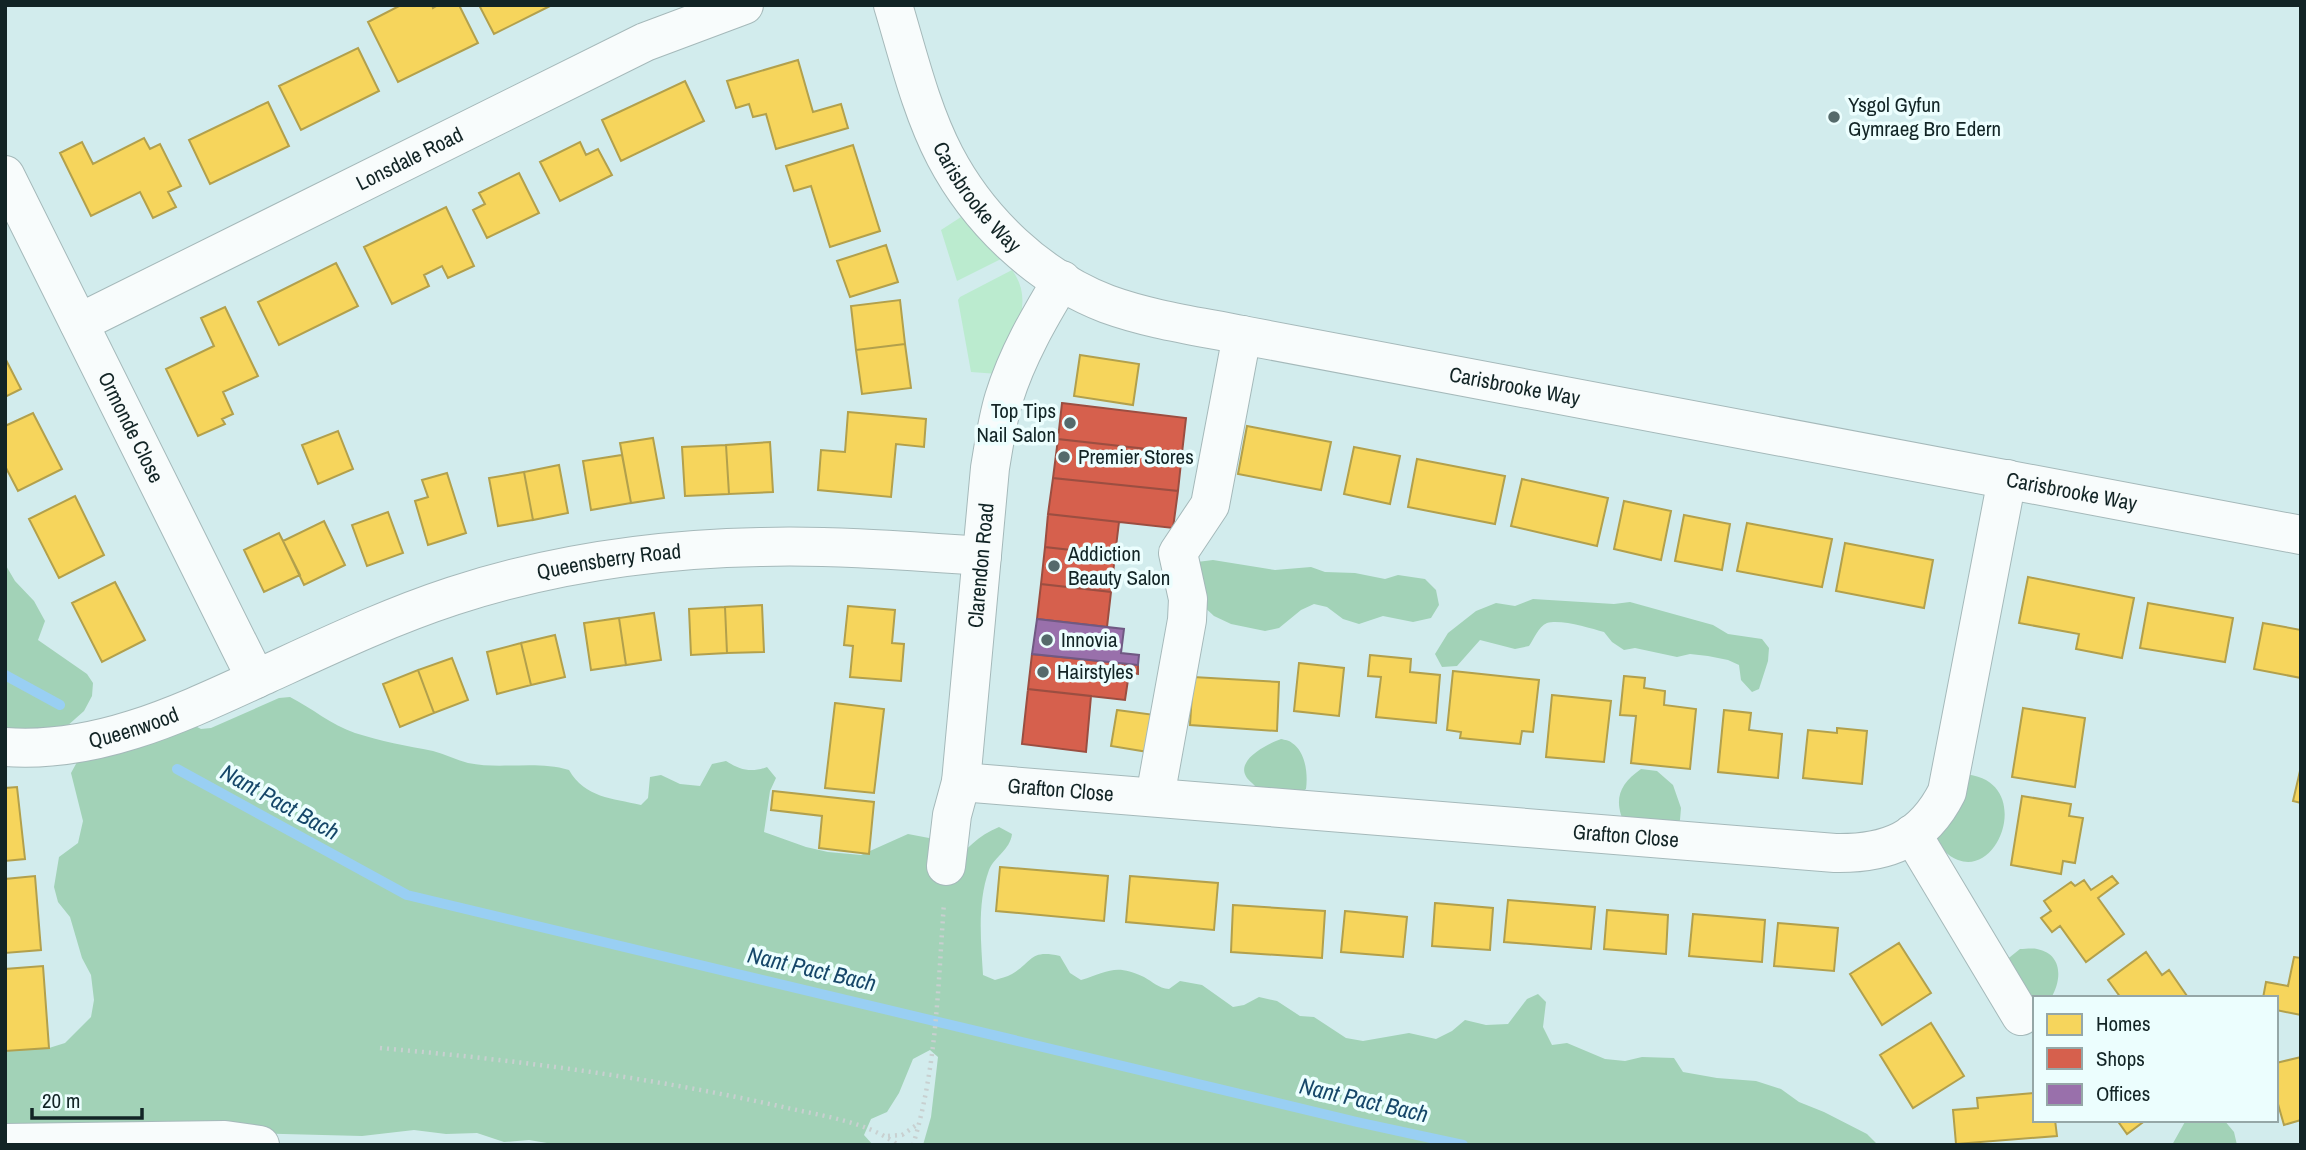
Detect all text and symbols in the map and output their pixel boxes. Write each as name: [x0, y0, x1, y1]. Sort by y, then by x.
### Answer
place label: Ysgol Gyfun Gymraeg Bro Edern: [1848, 90, 2001, 143]
marker: Ysgol Gyfun Gymraeg Bro Edern: [1826, 109, 1842, 125]
street label: Lonsdale Road: [351, 120, 468, 197]
street label: Carisbrooke Way: [926, 137, 1028, 259]
street label: Carisbrooke Way: [1447, 359, 1583, 413]
street label: Ormonde Close: [91, 367, 171, 488]
place label: Top Tips Nail Salon: [977, 396, 1056, 449]
marker: Top Tips Nail Salon: [1062, 415, 1078, 431]
place label: Premier Stores: [1078, 442, 1194, 471]
marker: Premier Stores: [1056, 449, 1072, 465]
street label: Carisbrooke Way: [2004, 465, 2140, 518]
street label: Clarendon Road: [960, 502, 1001, 629]
street label: Queensberry Road: [534, 536, 682, 587]
place label: Addiction Beauty Salon: [1067, 539, 1170, 592]
marker: Addiction Beauty Salon: [1046, 558, 1062, 574]
place label: Innovia: [1061, 625, 1118, 654]
marker: Innovia: [1039, 632, 1055, 648]
place label: Hairstyles: [1057, 657, 1134, 686]
marker: Hairstyles: [1035, 664, 1051, 680]
street label: Queenwood: [86, 700, 183, 755]
water label: Nant Pact Bach: [215, 756, 345, 847]
street label: Grafton Close: [1007, 771, 1115, 808]
street label: Grafton Close: [1572, 817, 1680, 854]
water label: Nant Pact Bach: [745, 939, 879, 998]
legend: [2033, 996, 2278, 1122]
text: Homes: [2096, 1009, 2151, 1038]
text: Shops: [2096, 1044, 2145, 1073]
water label: Nant Pact Bach: [1297, 1070, 1431, 1129]
scale bar: [32, 1076, 142, 1120]
text: Offices: [2096, 1079, 2150, 1108]
text: 20 m: [42, 1086, 80, 1115]

